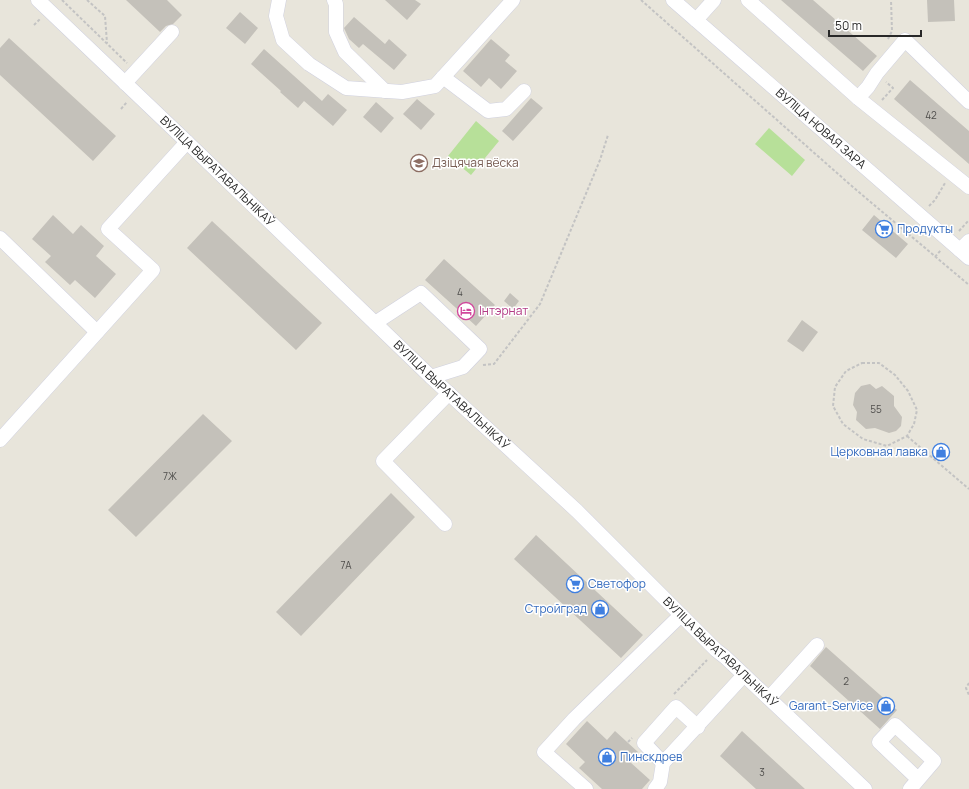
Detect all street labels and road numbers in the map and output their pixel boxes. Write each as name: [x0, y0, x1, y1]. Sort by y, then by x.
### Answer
street label: ВУЛІЦА НОВАЯ ЗАРА: [772, 84, 870, 173]
street label: ВУЛІЦА ВЫРАТАВАЛЬНІКАЎ: [157, 112, 279, 231]
street label: ВУЛІЦА ВЫРАТАВАЛЬНІКАЎ: [390, 336, 514, 454]
street label: ВУЛІЦА ВЫРАТАВАЛЬНІКАЎ: [659, 593, 782, 711]

